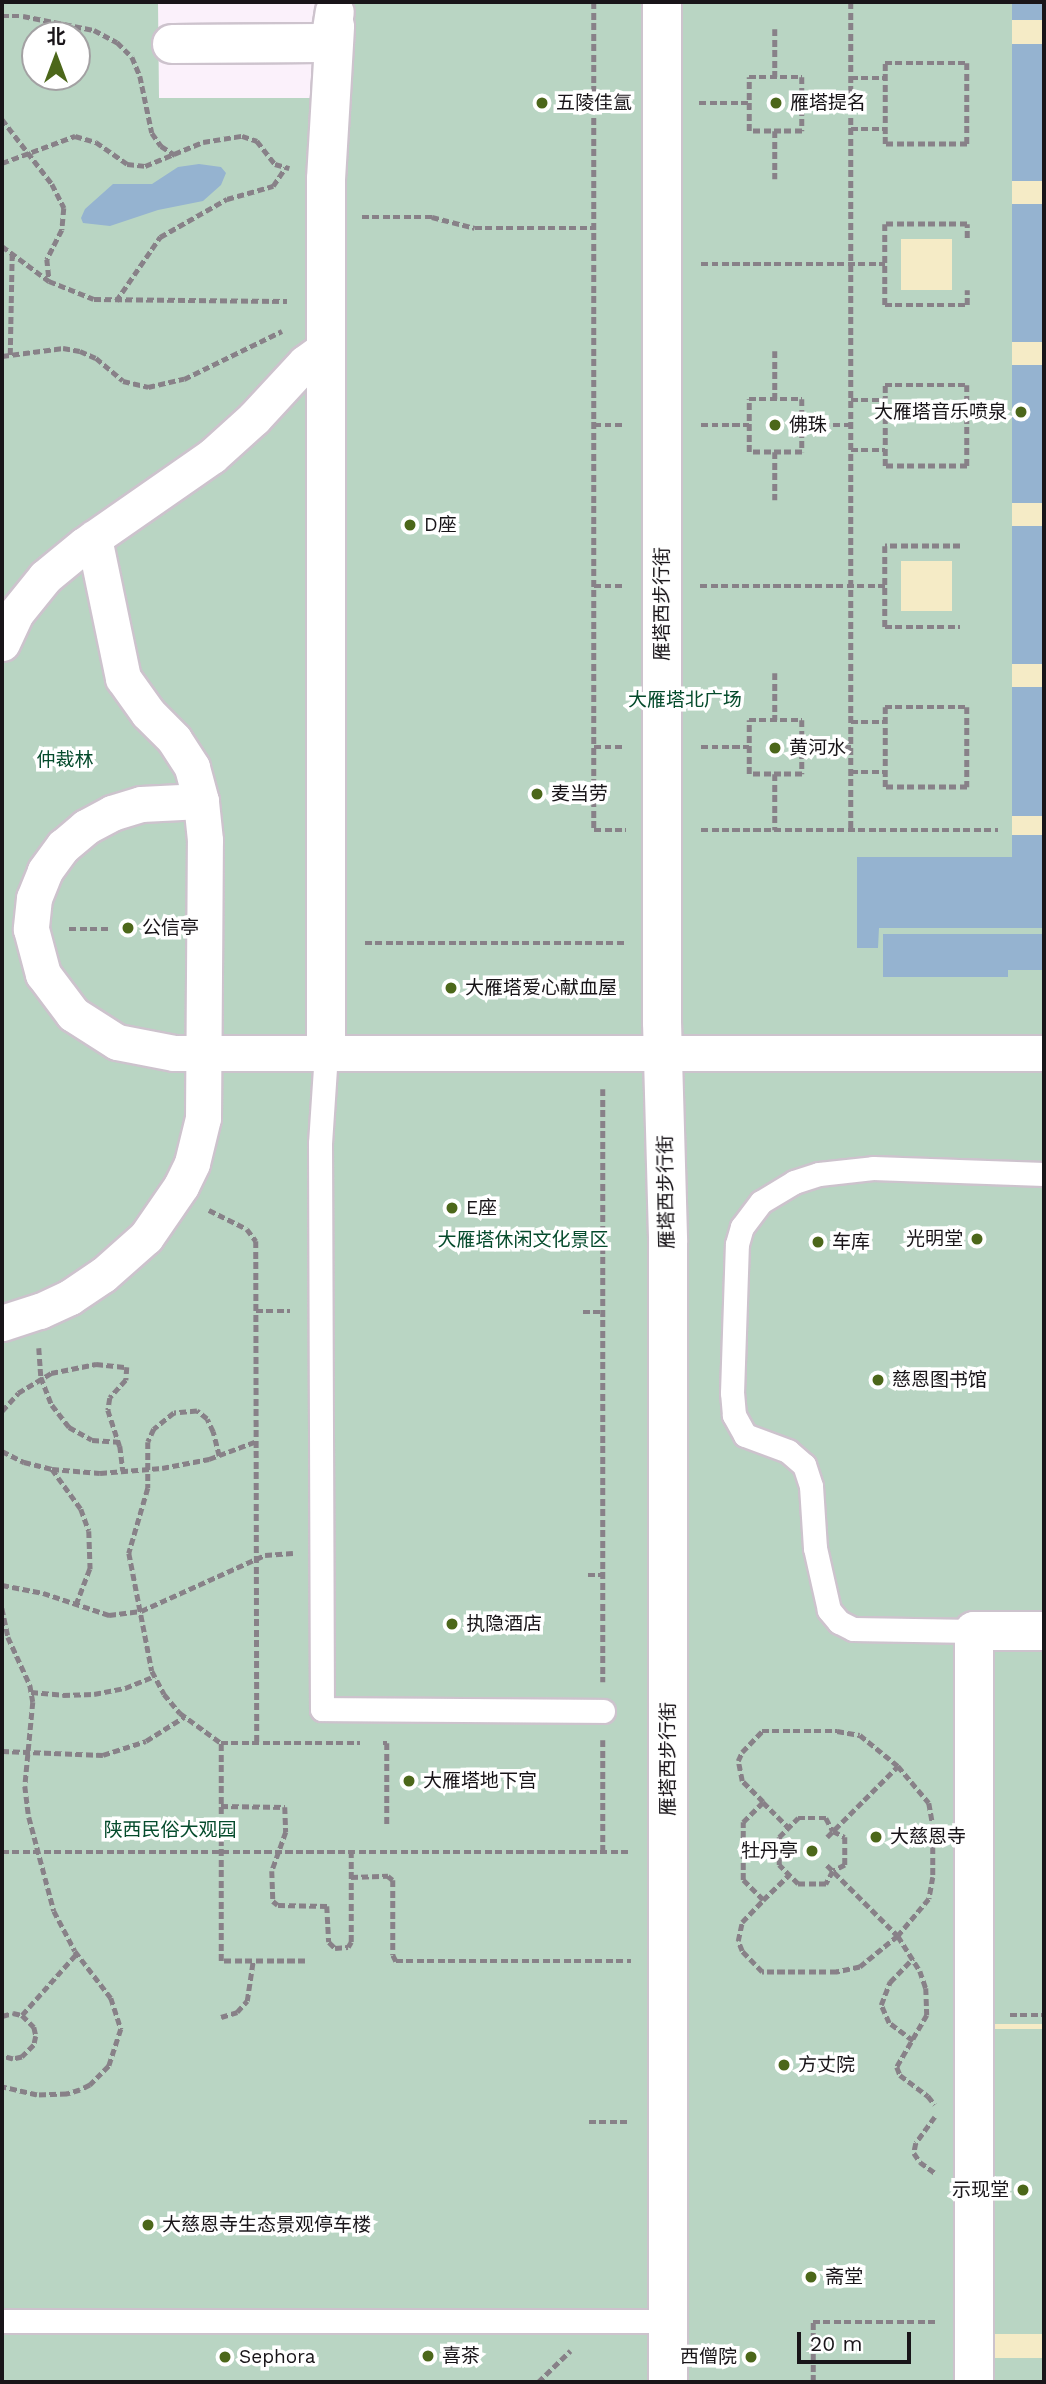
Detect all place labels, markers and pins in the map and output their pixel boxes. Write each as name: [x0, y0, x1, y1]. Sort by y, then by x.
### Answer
place label: 五陵佳氲: [556, 92, 632, 114]
place label: 雁塔提名: [790, 92, 866, 114]
marker: 五陵佳氲: [534, 95, 550, 111]
marker: 雁塔提名: [768, 95, 784, 111]
place label: 大雁塔音乐喷泉: [874, 401, 1007, 423]
marker: 大雁塔音乐喷泉: [1013, 404, 1029, 420]
place label: 佛珠: [789, 414, 827, 436]
marker: 佛珠: [767, 417, 783, 433]
place label: D座: [424, 514, 457, 536]
marker: D座: [402, 517, 418, 533]
place label: 黄河水: [789, 737, 846, 759]
marker: 黄河水: [767, 740, 783, 756]
place label: 麦当劳: [551, 783, 608, 805]
marker: 麦当劳: [529, 786, 545, 802]
place label: 公信亭: [142, 917, 199, 939]
marker: 公信亭: [120, 920, 136, 936]
place label: 大雁塔爱心献血屋: [465, 977, 617, 999]
marker: 大雁塔爱心献血屋: [443, 980, 459, 996]
place label: E座: [466, 1197, 497, 1219]
marker: E座: [444, 1200, 460, 1216]
place label: 光明堂: [906, 1228, 963, 1250]
place label: 车库: [832, 1231, 870, 1253]
marker: 光明堂: [969, 1231, 985, 1247]
marker: 车库: [810, 1234, 826, 1250]
place label: 慈恩图书馆: [892, 1369, 987, 1391]
marker: 慈恩图书馆: [870, 1372, 886, 1388]
place label: 执隐酒店: [466, 1613, 542, 1635]
marker: 执隐酒店: [444, 1616, 460, 1632]
place label: 大雁塔地下宫: [423, 1770, 537, 1792]
marker: 大雁塔地下宫: [401, 1773, 417, 1789]
place label: 大慈恩寺: [890, 1826, 966, 1848]
marker: 大慈恩寺: [868, 1829, 884, 1845]
place label: 牡丹亭: [741, 1840, 798, 1862]
marker: 牡丹亭: [804, 1843, 820, 1859]
place label: 方丈院: [798, 2054, 855, 2076]
marker: 方丈院: [776, 2057, 792, 2073]
place label: 示现堂: [952, 2179, 1009, 2201]
marker: 示现堂: [1015, 2182, 1031, 2198]
place label: 大慈恩寺生态景观停车楼: [162, 2214, 371, 2236]
marker: 大慈恩寺生态景观停车楼: [140, 2217, 156, 2233]
place label: 斋堂: [825, 2266, 863, 2288]
marker: 斋堂: [803, 2269, 819, 2285]
place label: 喜茶: [442, 2345, 480, 2367]
place label: Sephora: [239, 2346, 315, 2368]
place label: 西僧院: [680, 2346, 737, 2368]
marker: 喜茶: [420, 2348, 436, 2364]
marker: Sephora: [217, 2349, 233, 2365]
marker: 西僧院: [743, 2349, 759, 2365]

